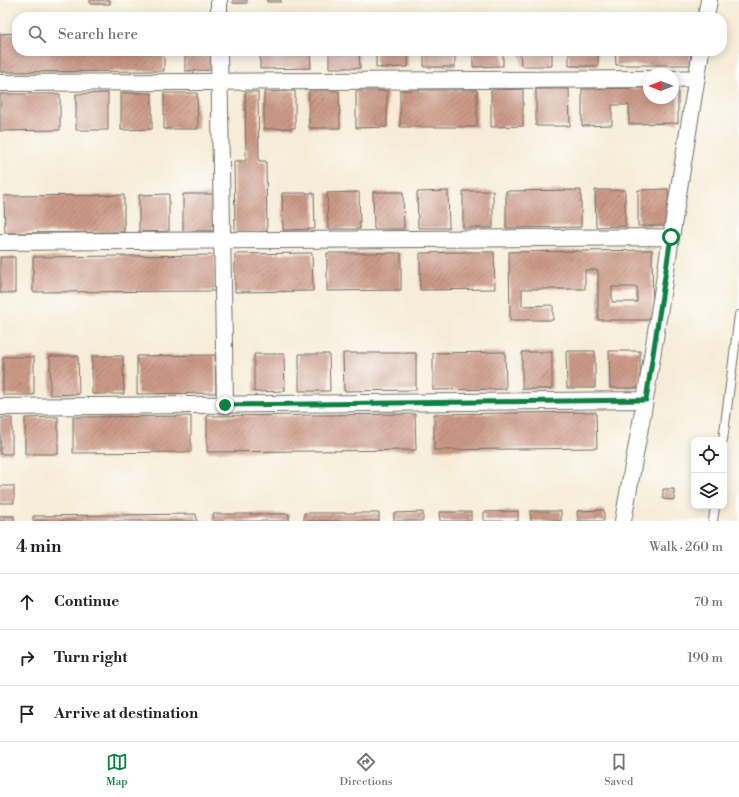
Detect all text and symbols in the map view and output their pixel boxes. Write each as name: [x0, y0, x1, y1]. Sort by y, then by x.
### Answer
search box: [12, 12, 727, 56]
icon: search: [26, 23, 48, 45]
text: Search here: [58, 25, 138, 44]
north arrow: [643, 68, 679, 104]
route start: [662, 228, 680, 246]
route end: [216, 396, 234, 414]
map controls: [691, 437, 727, 509]
button: locate: [691, 437, 727, 473]
button: layers: [691, 473, 727, 509]
text: 4 min: [16, 536, 61, 558]
text: Walk · 260 m: [649, 539, 723, 555]
icon: ahead: [16, 591, 38, 613]
text: Continue: [54, 592, 119, 611]
text: 70 m: [694, 594, 723, 610]
icon: right: [16, 647, 38, 669]
text: Turn right: [54, 648, 128, 667]
text: 190 m: [687, 650, 723, 666]
icon: arrive: [16, 703, 38, 725]
text: Arrive at destination: [54, 704, 198, 723]
tab: Map: [106, 751, 128, 789]
tab: Directions: [340, 751, 393, 789]
tab: Saved: [604, 751, 633, 789]

